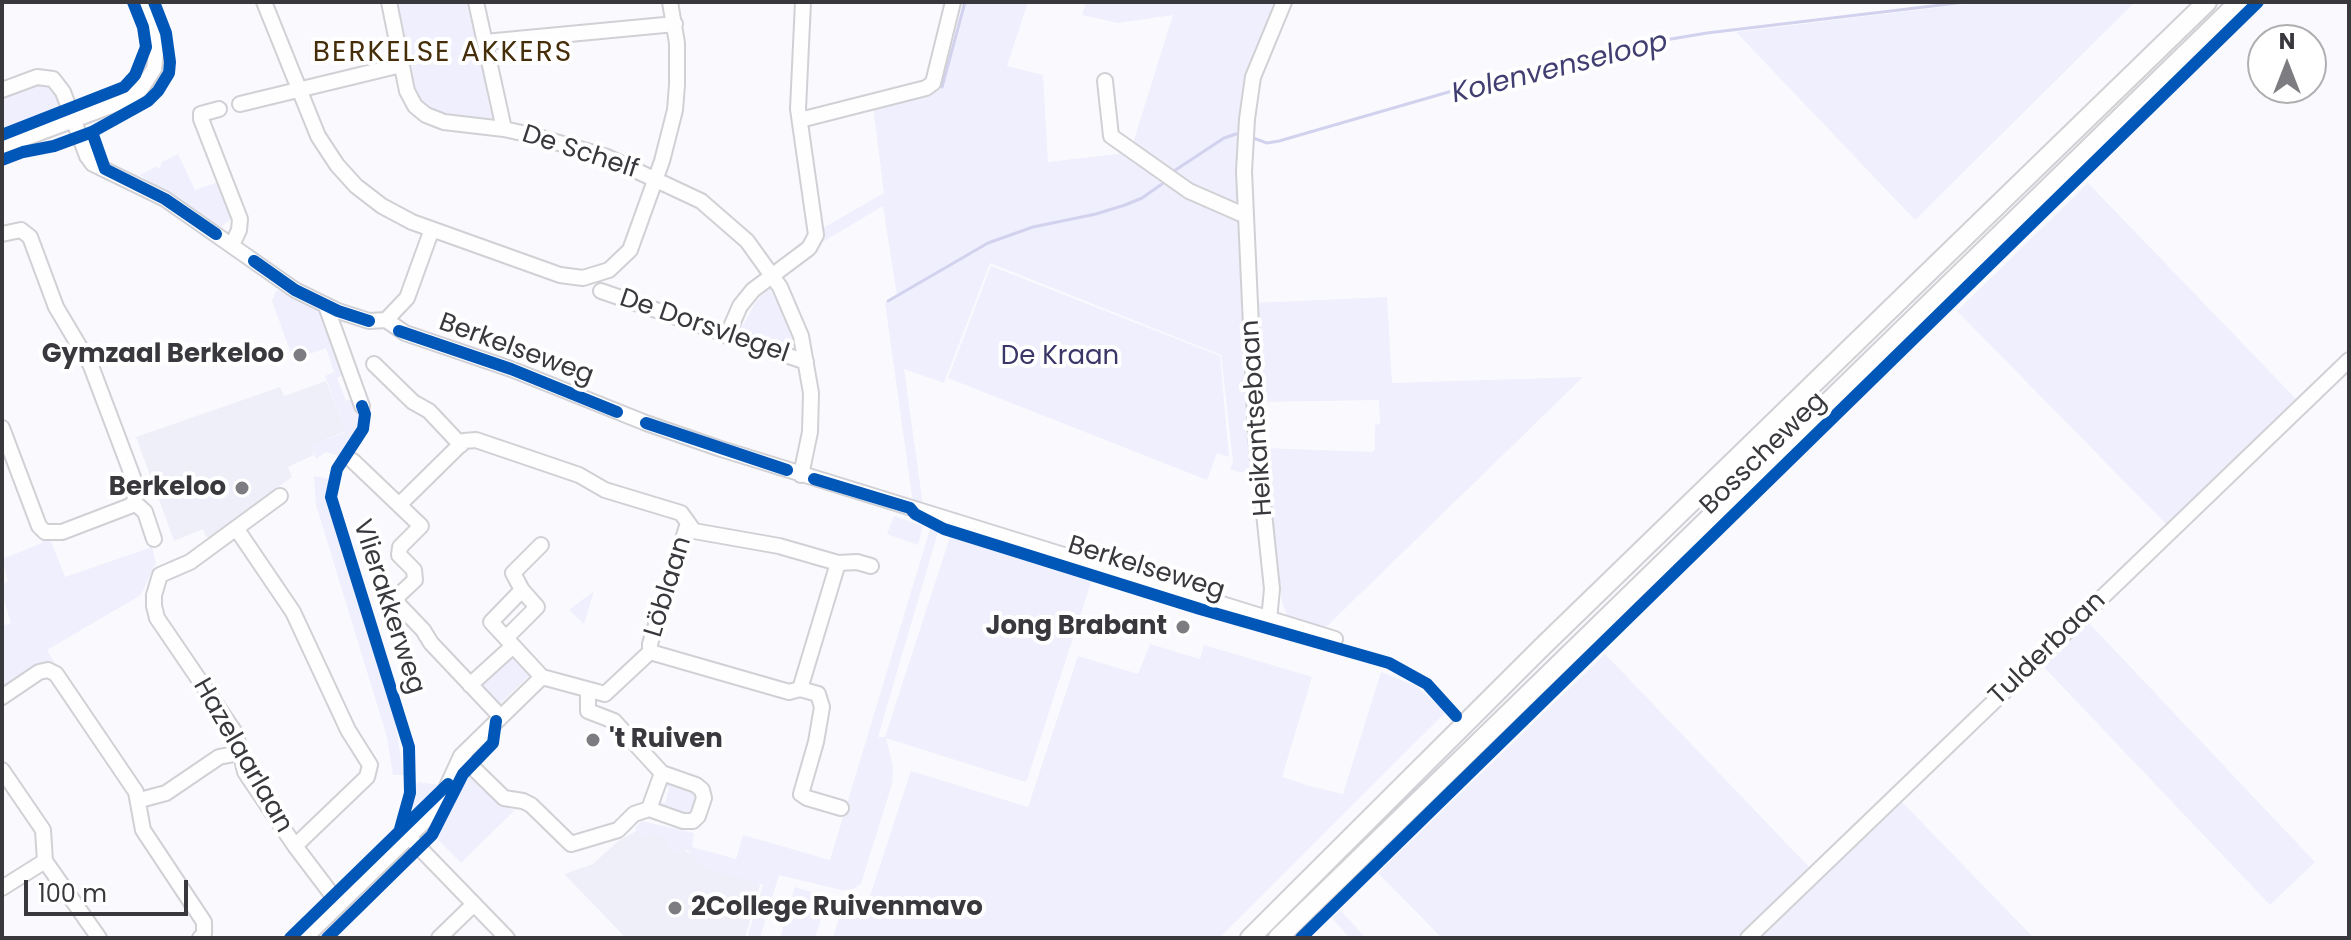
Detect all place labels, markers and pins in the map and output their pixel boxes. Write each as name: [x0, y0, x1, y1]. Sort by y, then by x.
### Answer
place label: Gymzaal Berkeloo: [42, 339, 284, 371]
marker: Gymzaal Berkeloo: [291, 346, 309, 364]
place label: Berkeloo: [109, 472, 226, 504]
marker: Berkeloo: [233, 479, 251, 497]
place label: Jong Brabant: [985, 611, 1167, 643]
marker: Jong Brabant: [1174, 618, 1192, 636]
place label: 't Ruiven: [609, 724, 723, 756]
marker: 't Ruiven: [584, 731, 602, 749]
place label: 2College Ruivenmavo: [691, 892, 983, 924]
marker: 2College Ruivenmavo: [666, 899, 684, 917]

